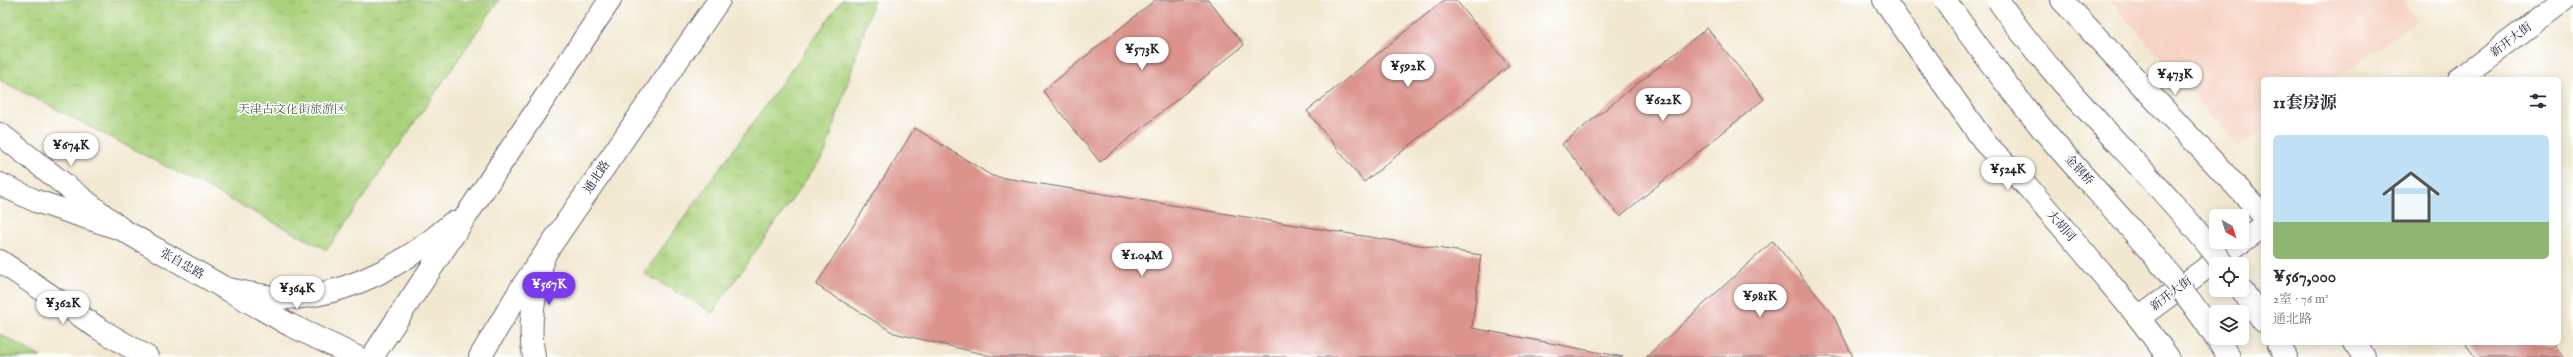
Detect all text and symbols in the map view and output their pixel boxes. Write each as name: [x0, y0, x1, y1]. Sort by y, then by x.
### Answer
street label: 新开大街: [2487, 19, 2535, 60]
pin: ¥573K: [1114, 37, 1170, 71]
text: ¥573K: [1125, 41, 1159, 58]
pin: ¥592K: [1380, 54, 1436, 88]
text: ¥592K: [1390, 58, 1426, 75]
pin: ¥473K: [2147, 62, 2203, 96]
text: ¥473K: [2157, 66, 2193, 83]
pin: ¥622K: [1635, 88, 1691, 122]
icon: filters: [2527, 90, 2549, 112]
text: ¥622K: [1645, 92, 1681, 109]
text: 11套房源: [2273, 93, 2337, 114]
park label: 天津古文化街旅游区: [238, 102, 346, 117]
pin: ¥674K: [43, 133, 99, 167]
text: ¥674K: [53, 137, 89, 154]
street label: 金钢桥: [2061, 152, 2097, 188]
pin: ¥524K: [1980, 157, 2036, 191]
street label: 通北路: [581, 158, 613, 196]
text: ¥524K: [1990, 161, 2026, 178]
icon: home: [2375, 161, 2447, 233]
street label: 大胡同: [2044, 207, 2078, 245]
north arrow: [2209, 209, 2249, 249]
map controls: [2209, 209, 2249, 345]
pin: ¥1.04M: [1109, 243, 1175, 277]
street label: 张自忠路: [157, 246, 207, 282]
text: ¥1.04M: [1121, 247, 1163, 264]
button: locate: [2209, 257, 2249, 297]
text: ¥567,000: [2273, 267, 2336, 288]
pin: ¥567K: [521, 272, 577, 306]
street label: 新开大街: [2147, 273, 2195, 314]
pin: ¥364K: [269, 276, 325, 310]
text: ¥567K: [531, 276, 567, 293]
text: ¥364K: [279, 280, 315, 297]
pin: ¥981K: [1732, 284, 1788, 318]
text: ¥981K: [1743, 288, 1777, 305]
pin: ¥362K: [35, 291, 91, 325]
text: 2室 · 76 m²: [2273, 291, 2329, 308]
text: ¥362K: [45, 295, 81, 312]
button: layers: [2209, 305, 2249, 345]
text: 通北路: [2273, 311, 2312, 328]

